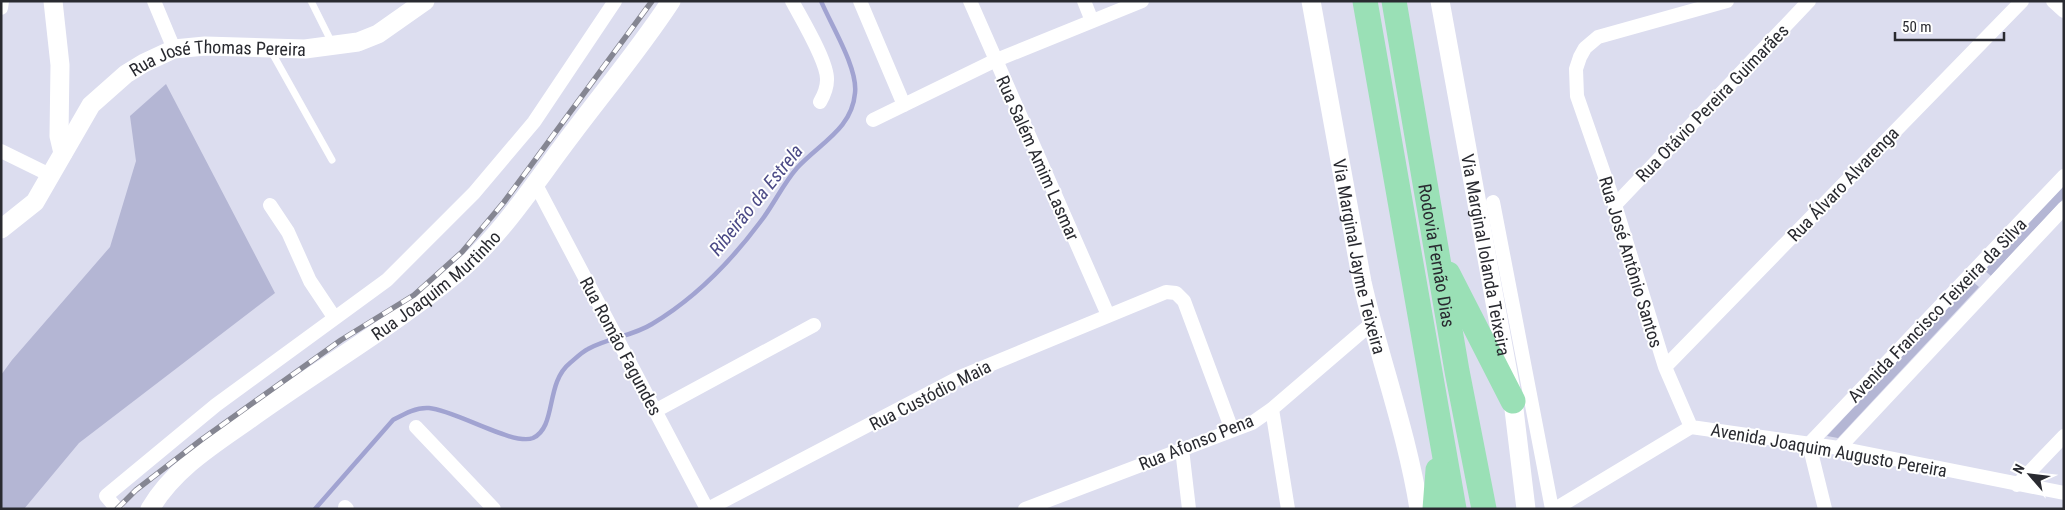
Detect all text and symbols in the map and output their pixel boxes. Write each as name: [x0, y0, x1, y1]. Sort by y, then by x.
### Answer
scale bar: [1895, 10, 2004, 42]
text: 50 m: [1902, 18, 1932, 36]
street label: Rua Otávio Pereira Guimarães: [1631, 20, 1793, 186]
street label: Rua José Thomas Pereira: [125, 35, 306, 80]
street label: Rua Salém Amim Lasmar: [992, 72, 1084, 244]
street label: Rua Álvaro Alvarenga: [1783, 122, 1903, 246]
water label: Ribeirão da Estrela: [704, 140, 808, 260]
street label: Via Marginal Iolanda Teixeira: [1458, 152, 1515, 357]
street label: Via Marginal Jayme Teixeira: [1329, 157, 1391, 356]
street label: Rua José Antônio Santos: [1595, 174, 1667, 350]
street label: Rodovia Fernão Dias: [1415, 182, 1460, 329]
street label: Avenida Francisco Teixeira da Silva: [1843, 214, 2031, 406]
street label: Rua Joaquim Murtinho: [367, 226, 505, 344]
street label: Rua Romão Fagundes: [576, 273, 666, 419]
street label: Rua Custódio Maia: [866, 355, 994, 435]
street label: Rua Afonso Pena: [1136, 409, 1256, 475]
street label: Avenida Joaquim Augusto Pereira: [1709, 419, 1949, 481]
north arrow: [2005, 450, 2055, 500]
text: N: [2009, 461, 2028, 476]

